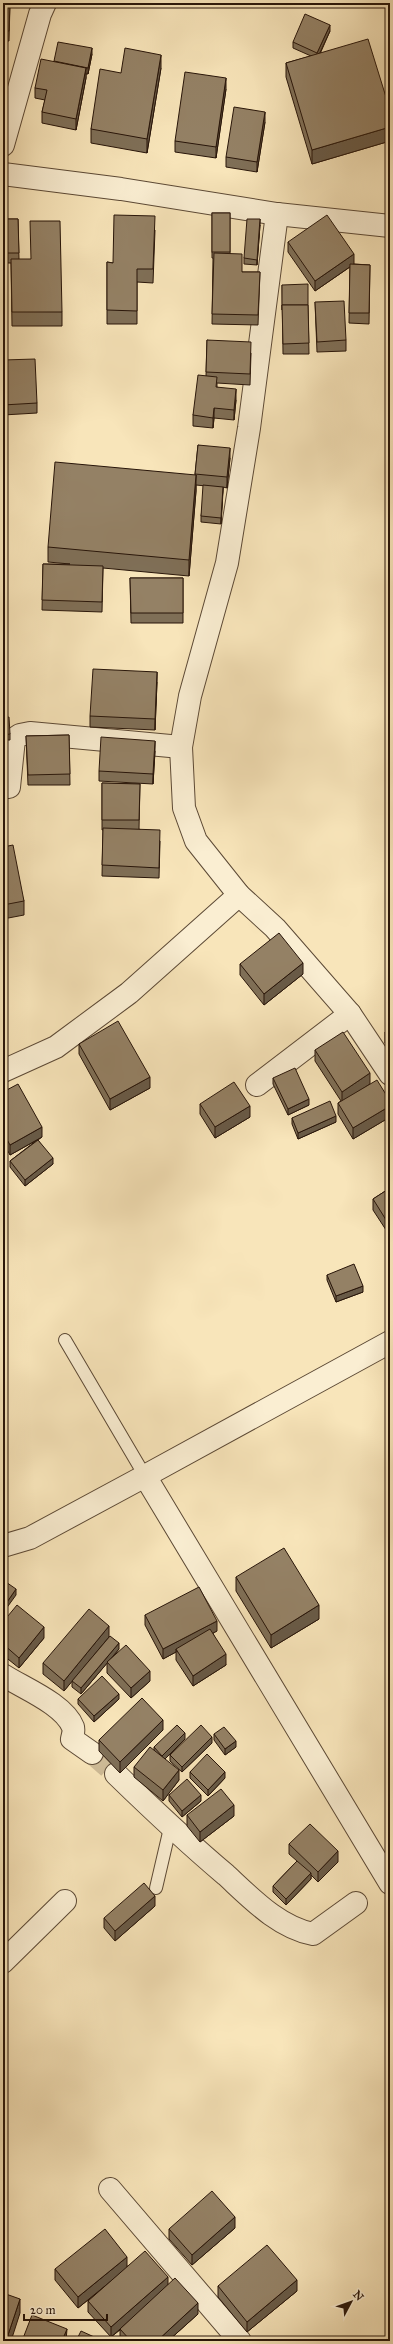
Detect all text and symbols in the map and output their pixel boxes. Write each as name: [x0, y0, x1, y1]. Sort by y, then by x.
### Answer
north arrow: [331, 2282, 371, 2322]
text: N: [350, 2288, 367, 2304]
scale bar: [24, 2296, 107, 2322]
text: 20 m: [30, 2303, 56, 2317]

